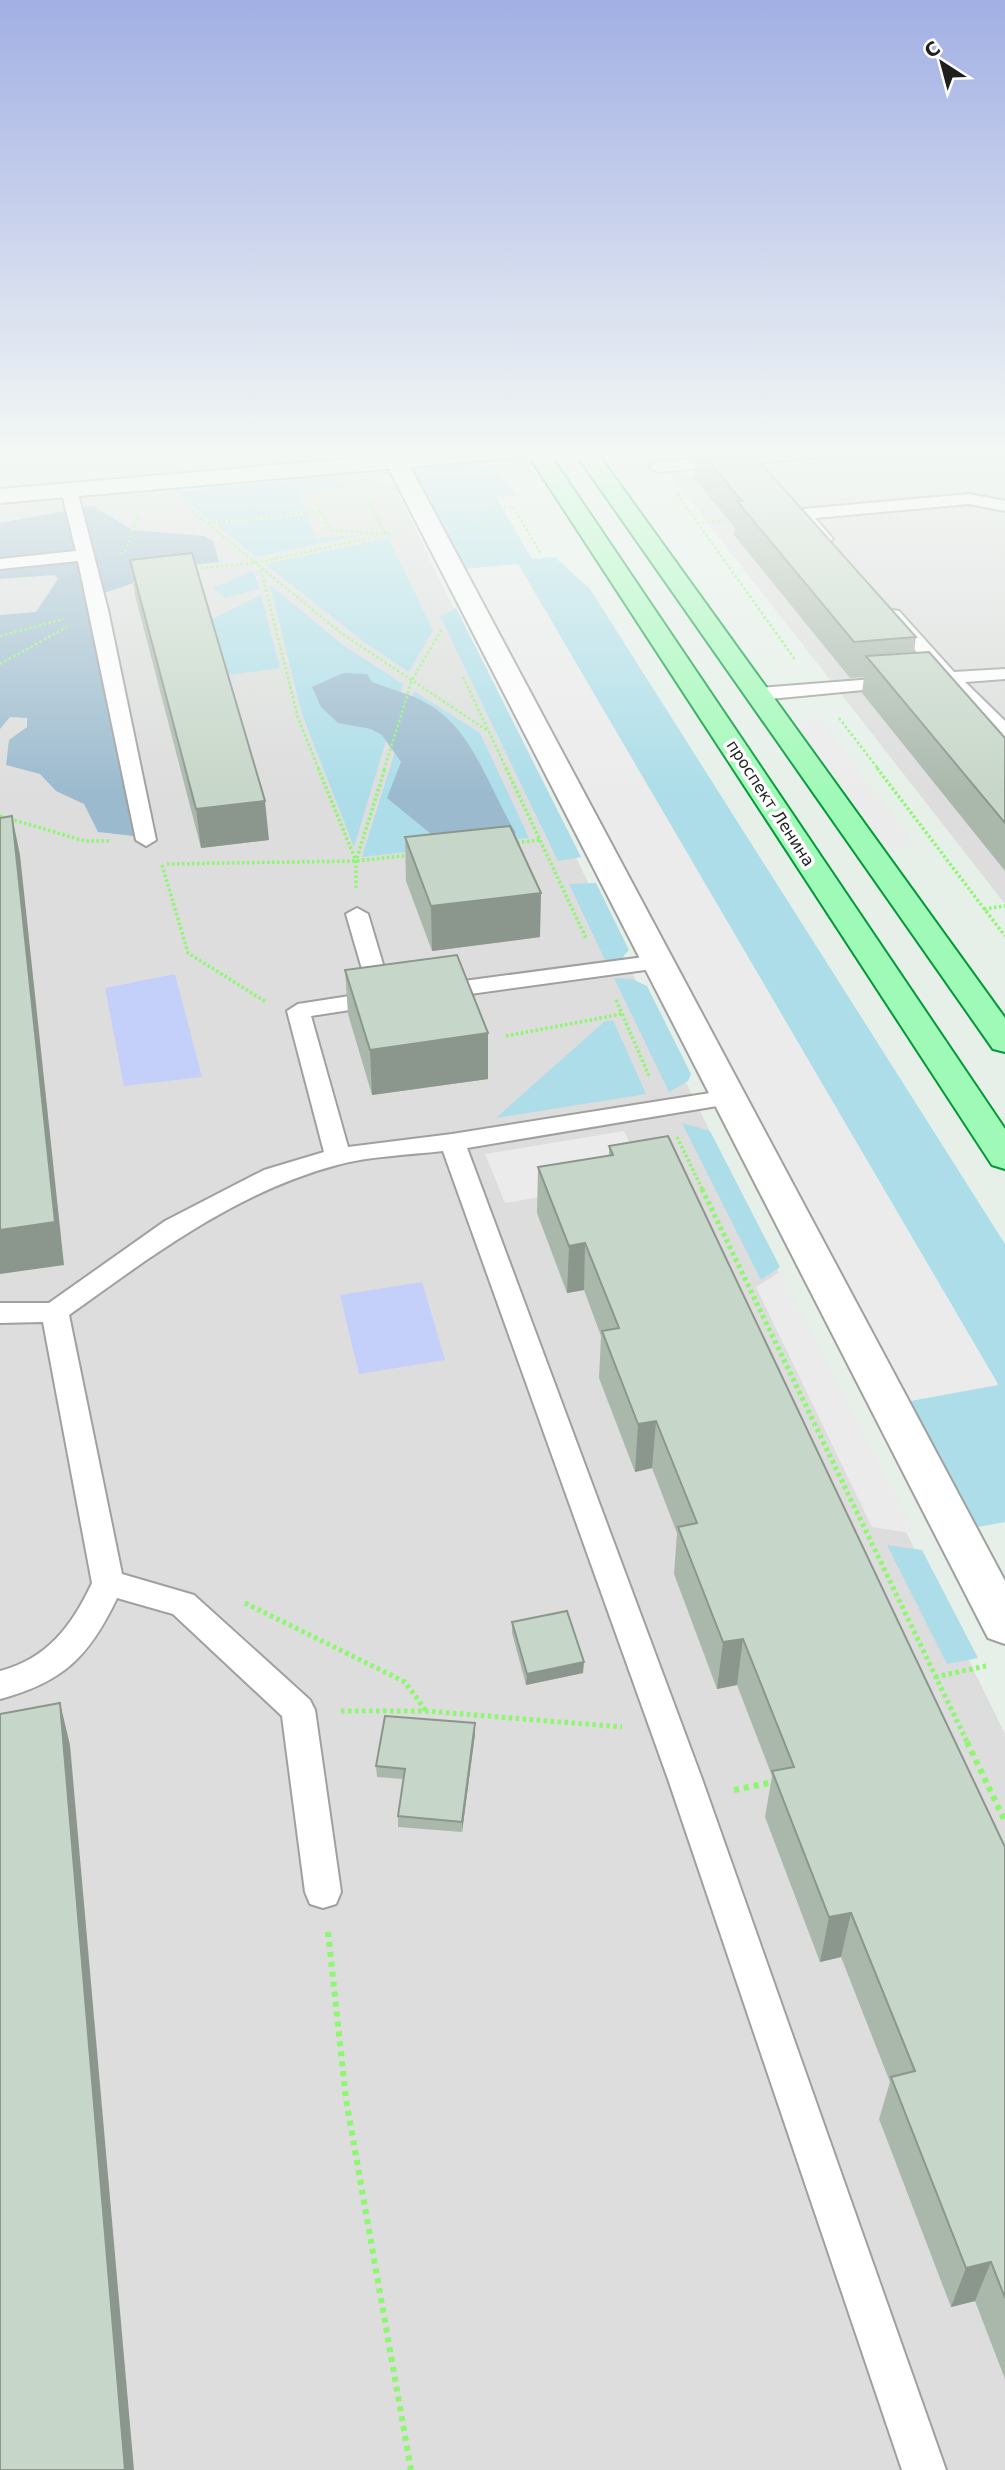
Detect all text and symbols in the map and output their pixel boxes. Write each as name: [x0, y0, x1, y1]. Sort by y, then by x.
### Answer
north arrow: [907, 28, 977, 98]
text: С: [920, 36, 944, 62]
street label: проспект Ленина: [723, 737, 818, 870]

